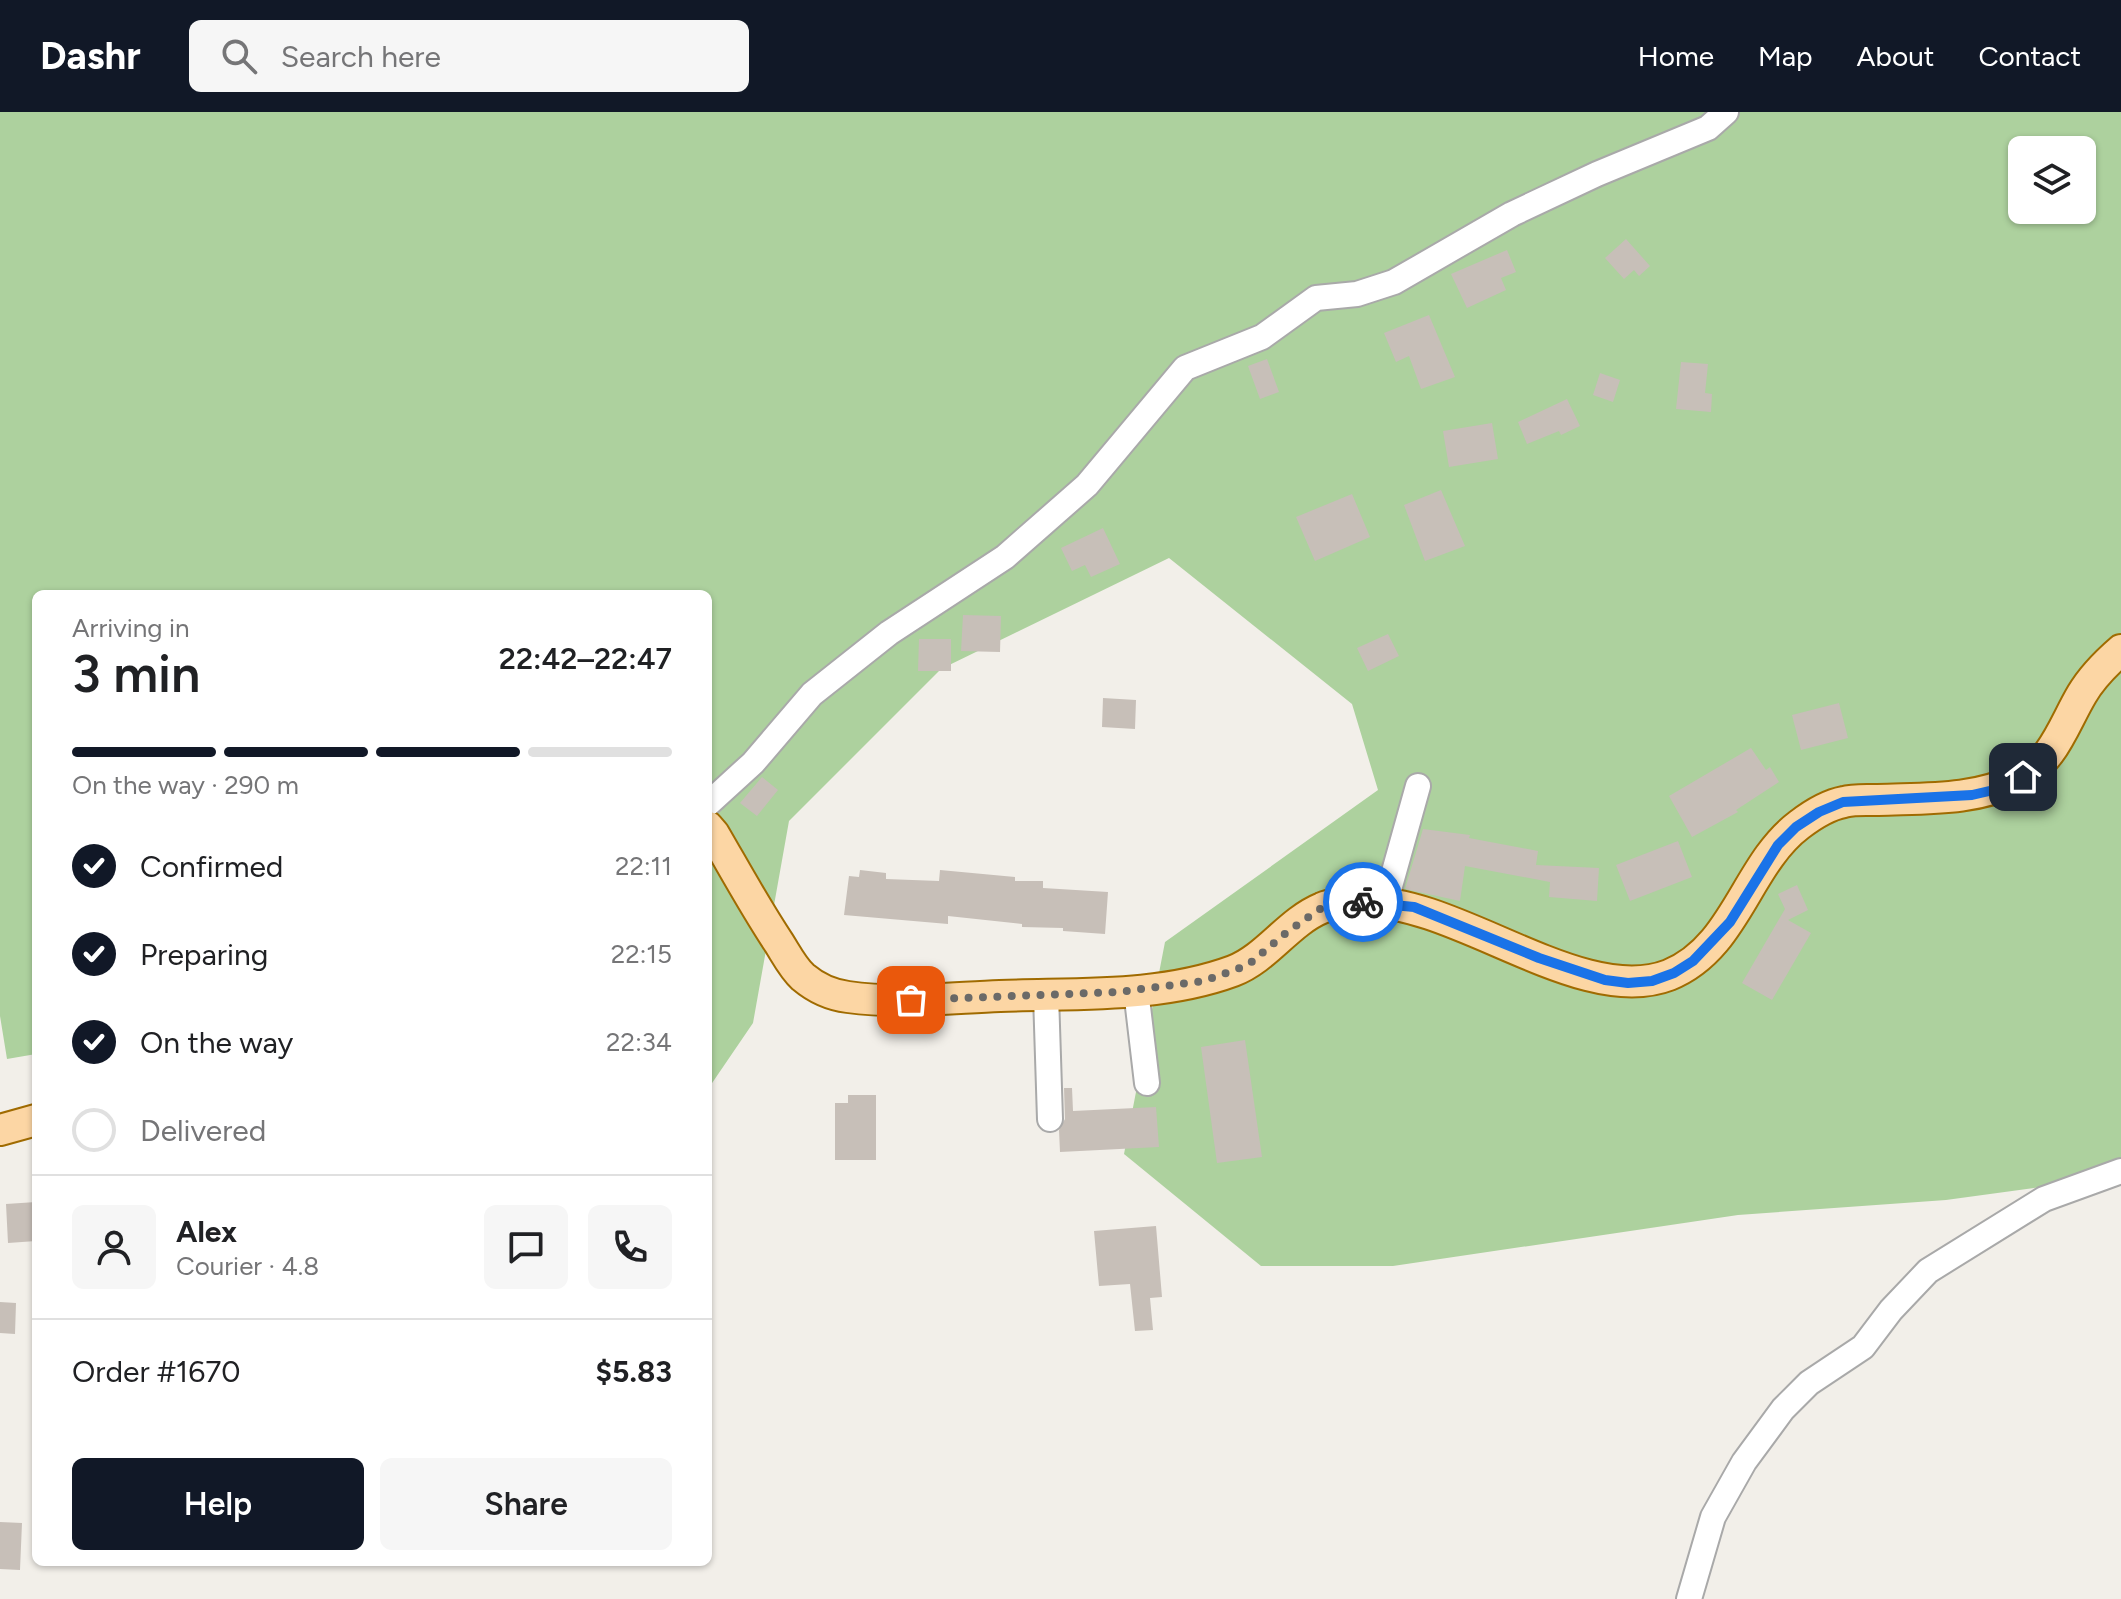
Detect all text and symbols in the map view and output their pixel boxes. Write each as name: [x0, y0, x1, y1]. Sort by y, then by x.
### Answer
search box: [189, 20, 749, 92]
text: Dashr: [40, 33, 141, 79]
icon: search: [217, 34, 261, 78]
text: Search here: [281, 38, 441, 75]
text: Home: [1638, 39, 1714, 73]
text: Map: [1758, 39, 1813, 73]
text: About: [1857, 39, 1934, 73]
text: Contact: [1978, 39, 2081, 73]
map controls: [2008, 136, 2096, 224]
button: layers: [2008, 136, 2096, 224]
text: Arriving in: [72, 612, 190, 644]
text: 22:42–22:47: [499, 640, 672, 677]
text: 3 min: [72, 643, 200, 705]
pin: [1989, 743, 2057, 811]
icon: home: [2001, 755, 2045, 799]
text: On the way · 290 m: [72, 769, 299, 801]
icon: check: [72, 844, 116, 888]
text: Confirmed: [140, 848, 283, 885]
text: 22:11: [615, 850, 672, 882]
courier: [1323, 862, 1403, 942]
icon: bike: [1341, 880, 1385, 924]
icon: check: [72, 932, 116, 976]
text: Preparing: [140, 936, 268, 973]
text: 22:15: [611, 938, 672, 970]
pin: [877, 966, 945, 1034]
icon: bag: [889, 978, 933, 1022]
icon: check: [72, 1020, 116, 1064]
text: On the way: [140, 1024, 293, 1061]
text: 22:34: [606, 1026, 672, 1058]
text: Delivered: [140, 1112, 266, 1149]
button: person: [72, 1205, 156, 1289]
button: chat: [484, 1205, 568, 1289]
button: phone: [588, 1205, 672, 1289]
text: Alex: [176, 1213, 237, 1250]
text: Courier · 4.8: [176, 1250, 319, 1282]
text: Order #1670: [72, 1353, 241, 1390]
text: $5.83: [595, 1353, 672, 1390]
button: Help: [72, 1458, 364, 1550]
button: Share: [380, 1458, 672, 1550]

